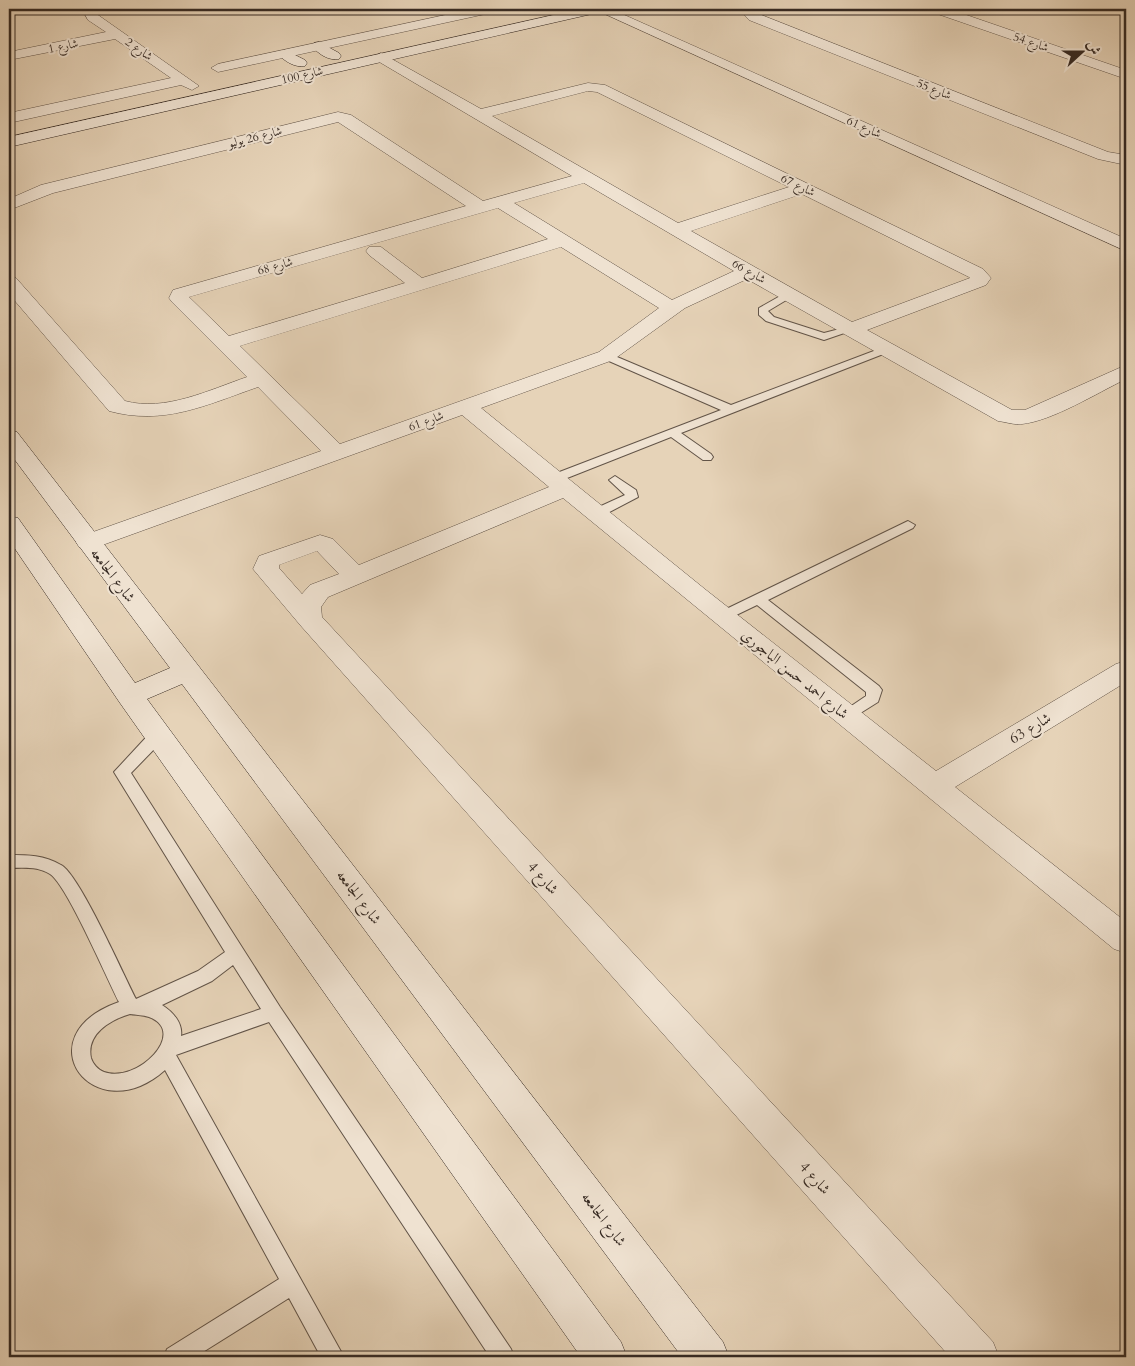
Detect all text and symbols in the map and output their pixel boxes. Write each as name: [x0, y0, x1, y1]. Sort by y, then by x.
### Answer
north arrow: [1058, 28, 1108, 78]
street label: شارع 54: [1010, 29, 1051, 58]
street label: شارع 2: [120, 34, 156, 67]
street label: شارع 1: [47, 35, 80, 60]
text: ش: [1082, 38, 1105, 58]
street label: شارع 100: [279, 62, 325, 91]
street label: شارع 55: [913, 75, 954, 106]
street label: شارع 61: [843, 112, 884, 145]
street label: شارع 26 يوليو: [225, 123, 285, 155]
street label: شارع 67: [777, 170, 818, 203]
street label: شارع 68: [255, 253, 296, 282]
street label: شارع 66: [728, 255, 769, 290]
street label: شارع 61: [406, 407, 447, 438]
street label: شارع الجامعه: [84, 544, 140, 608]
street label: شارع احمد حسن الباجوري: [735, 625, 853, 726]
street label: شارع 63: [1005, 708, 1056, 751]
street label: شارع 4: [521, 857, 563, 901]
street label: شارع الجامعه: [330, 866, 386, 930]
street label: شارع 4: [793, 1157, 835, 1201]
street label: شارع الجامعه: [575, 1188, 631, 1252]

